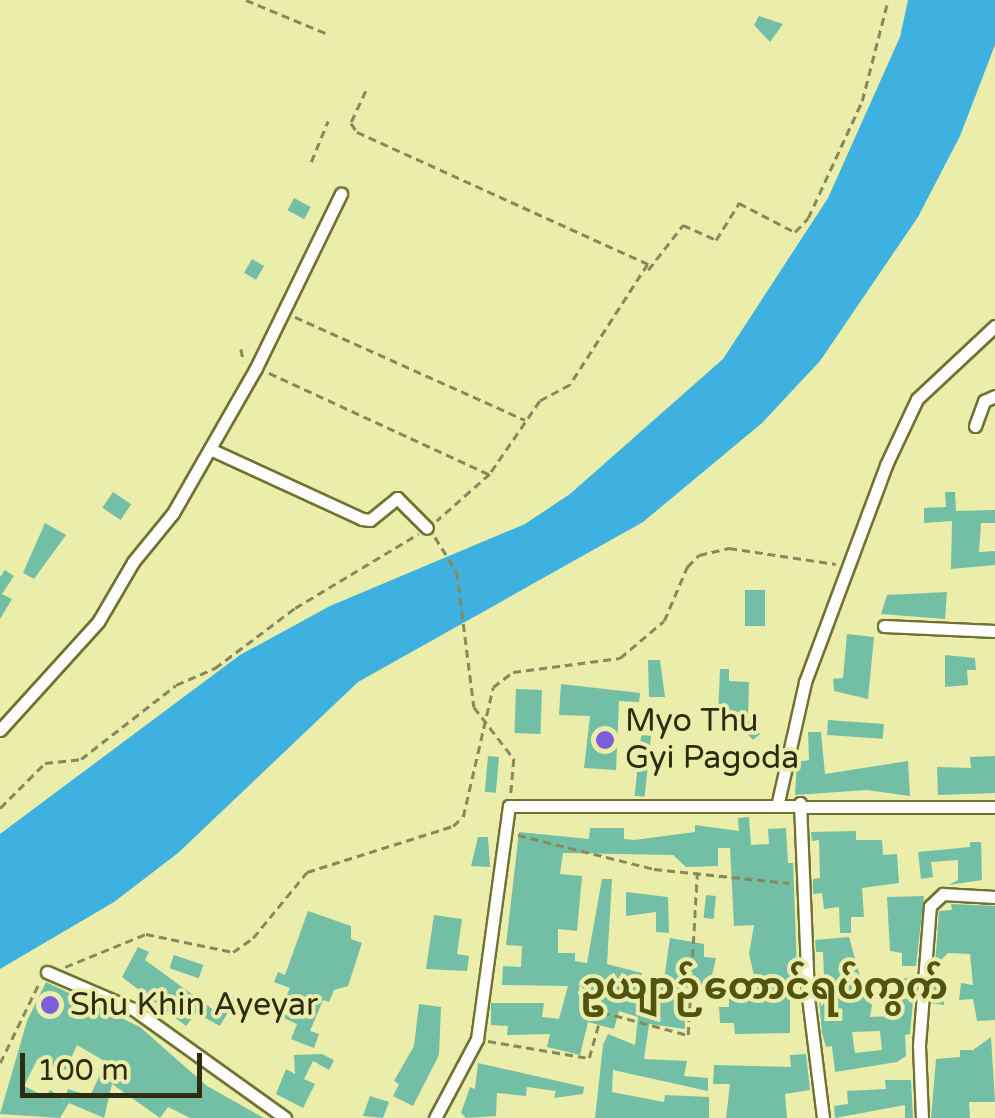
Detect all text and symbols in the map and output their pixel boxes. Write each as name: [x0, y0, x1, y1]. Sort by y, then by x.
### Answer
place label: Myo Thu Gyi Pagoda: [625, 703, 799, 778]
marker: Myo Thu Gyi Pagoda: [594, 729, 616, 751]
district label: ဥယျာဉ်တောင်ရပ်ကွက်: [580, 965, 948, 1011]
place label: Shu Khin Ayeyar: [70, 986, 318, 1024]
marker: Shu Khin Ayeyar: [39, 994, 61, 1016]
scale bar: [25, 1033, 208, 1095]
text: 100 m: [37, 1052, 129, 1089]

